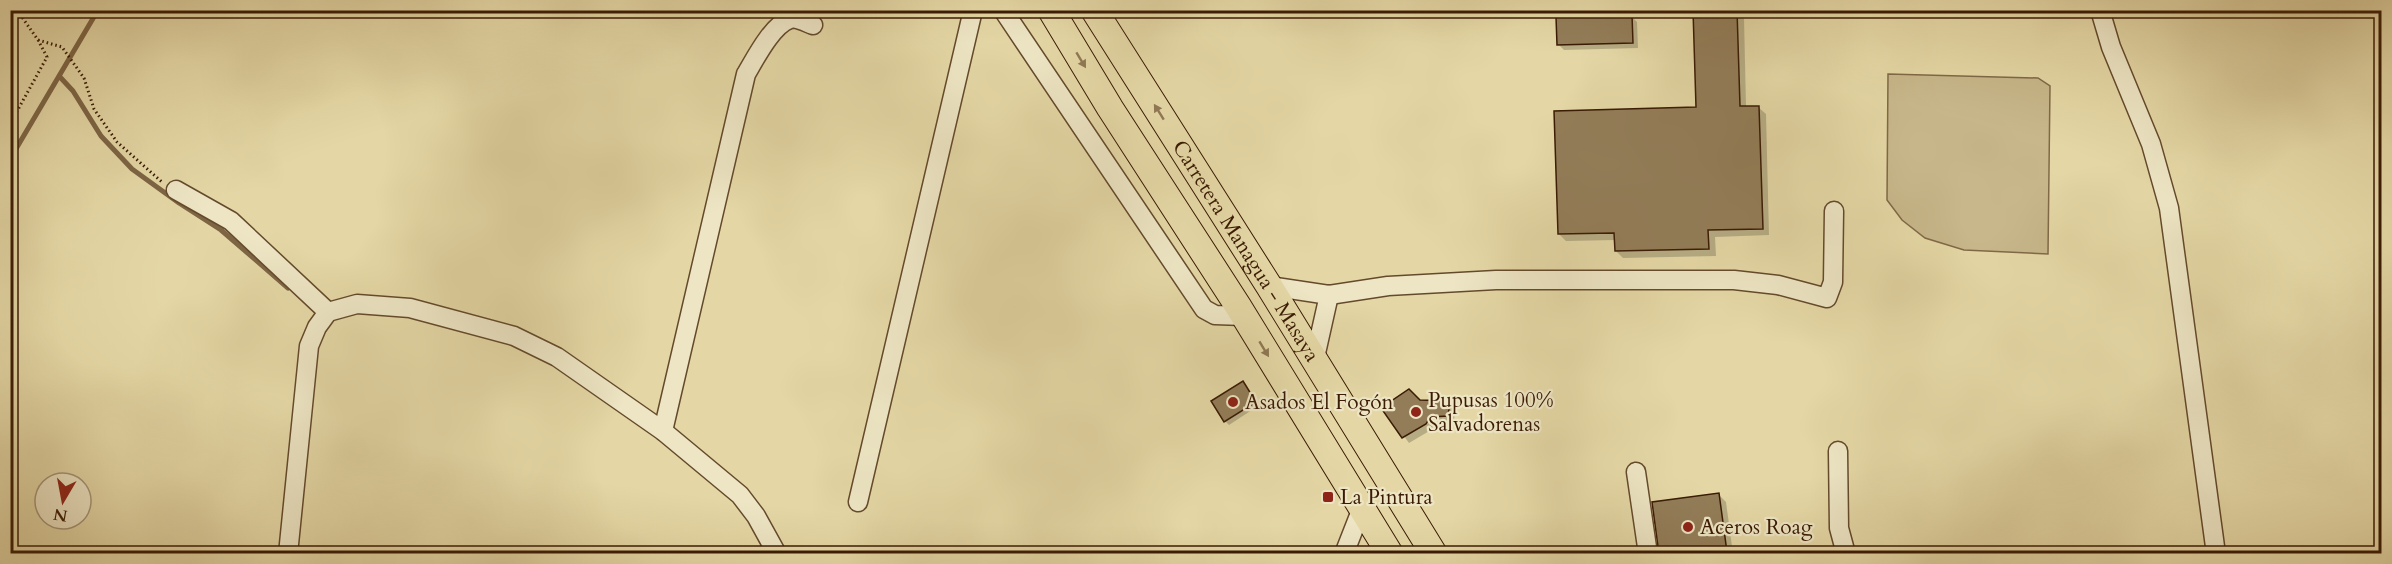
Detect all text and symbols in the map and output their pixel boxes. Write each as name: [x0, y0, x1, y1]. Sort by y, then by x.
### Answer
one-way arrow: [1076, 52, 1087, 68]
one-way arrow: [1153, 104, 1164, 121]
street label: Carretera Managua - Masaya: [1165, 135, 1326, 368]
one-way arrow: [1259, 341, 1269, 358]
place label: Pupusas 100% Salvadorenas: [1428, 386, 1554, 439]
place label: Asados El Fogón: [1245, 388, 1394, 417]
marker: Asados El Fogón: [1226, 395, 1240, 409]
marker: Pupusas 100% Salvadorenas: [1409, 405, 1423, 419]
north arrow: [33, 471, 93, 531]
place label: La Pintura: [1340, 483, 1433, 512]
marker: La Pintura: [1321, 490, 1335, 504]
text: N: [52, 503, 69, 527]
place label: Aceros Roag: [1700, 513, 1813, 542]
marker: Aceros Roag: [1681, 520, 1695, 534]

